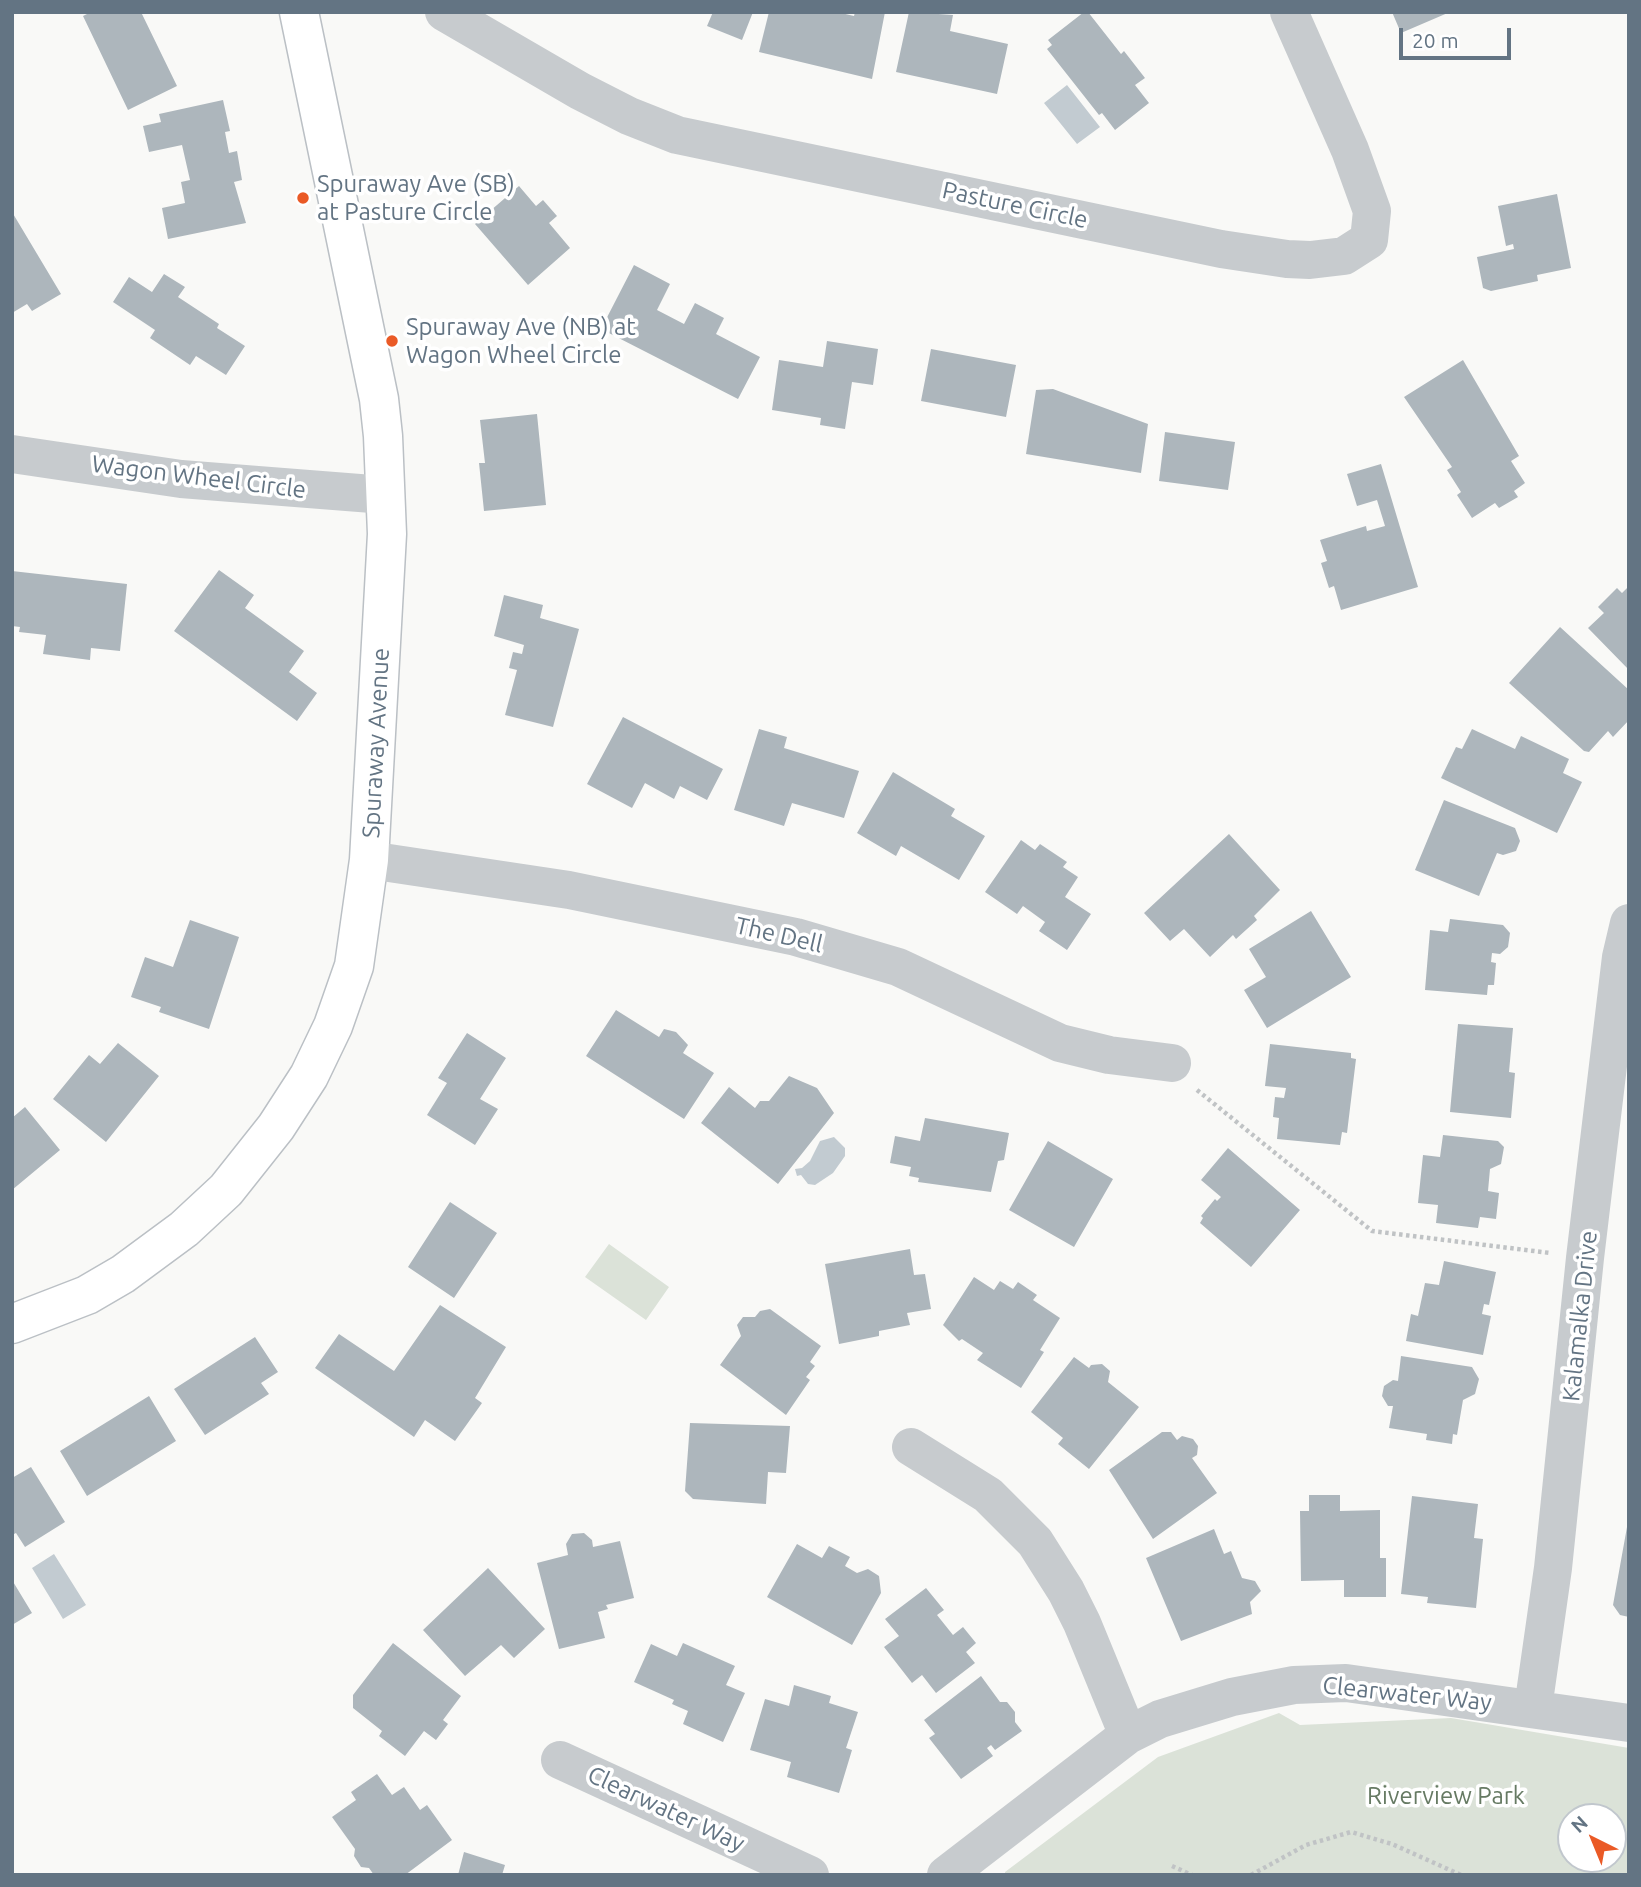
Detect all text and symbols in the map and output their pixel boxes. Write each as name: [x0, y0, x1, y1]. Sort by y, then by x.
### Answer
scale bar: [1403, 14, 1515, 58]
text: 20 m: [1412, 28, 1459, 52]
place label: Spuraway Ave (SB) at Pasture Circle: [317, 170, 515, 226]
street label: Pasture Circle: [940, 176, 1090, 234]
marker: Spuraway Ave (SB) at Pasture Circle: [295, 190, 311, 206]
place label: Spuraway Ave (NB) at Wagon Wheel Circle: [406, 313, 636, 369]
marker: Spuraway Ave (NB) at Wagon Wheel Circle: [384, 333, 400, 349]
street label: Wagon Wheel Circle: [90, 450, 308, 504]
street label: Spuraway Avenue: [357, 647, 395, 839]
street label: The Dell: [733, 911, 825, 959]
street label: Kalamalka Drive: [1557, 1229, 1603, 1403]
street label: Clearwater Way: [1321, 1671, 1493, 1717]
street label: Clearwater Way: [583, 1760, 749, 1858]
park label: Riverview Park: [1367, 1782, 1525, 1810]
north arrow: [1557, 1803, 1627, 1873]
text: N: [1566, 1811, 1592, 1837]

